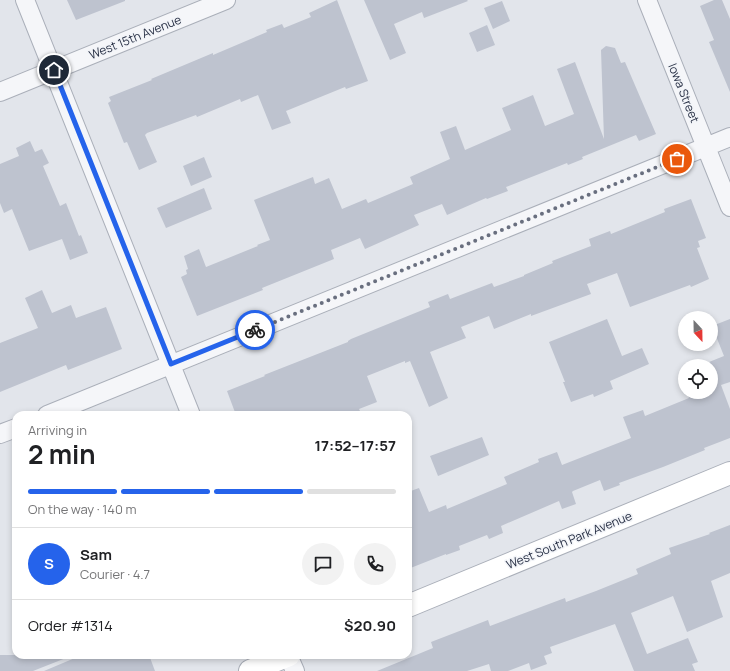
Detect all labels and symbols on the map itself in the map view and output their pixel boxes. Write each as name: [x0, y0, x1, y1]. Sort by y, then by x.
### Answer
street label: West 15th Avenue: [86, 11, 184, 63]
pin: [37, 53, 71, 87]
street label: Iowa Street: [664, 61, 704, 125]
pin: [660, 142, 694, 176]
courier: [235, 310, 275, 350]
north arrow: [678, 311, 718, 351]
street label: West South Park Avenue: [504, 507, 634, 573]

